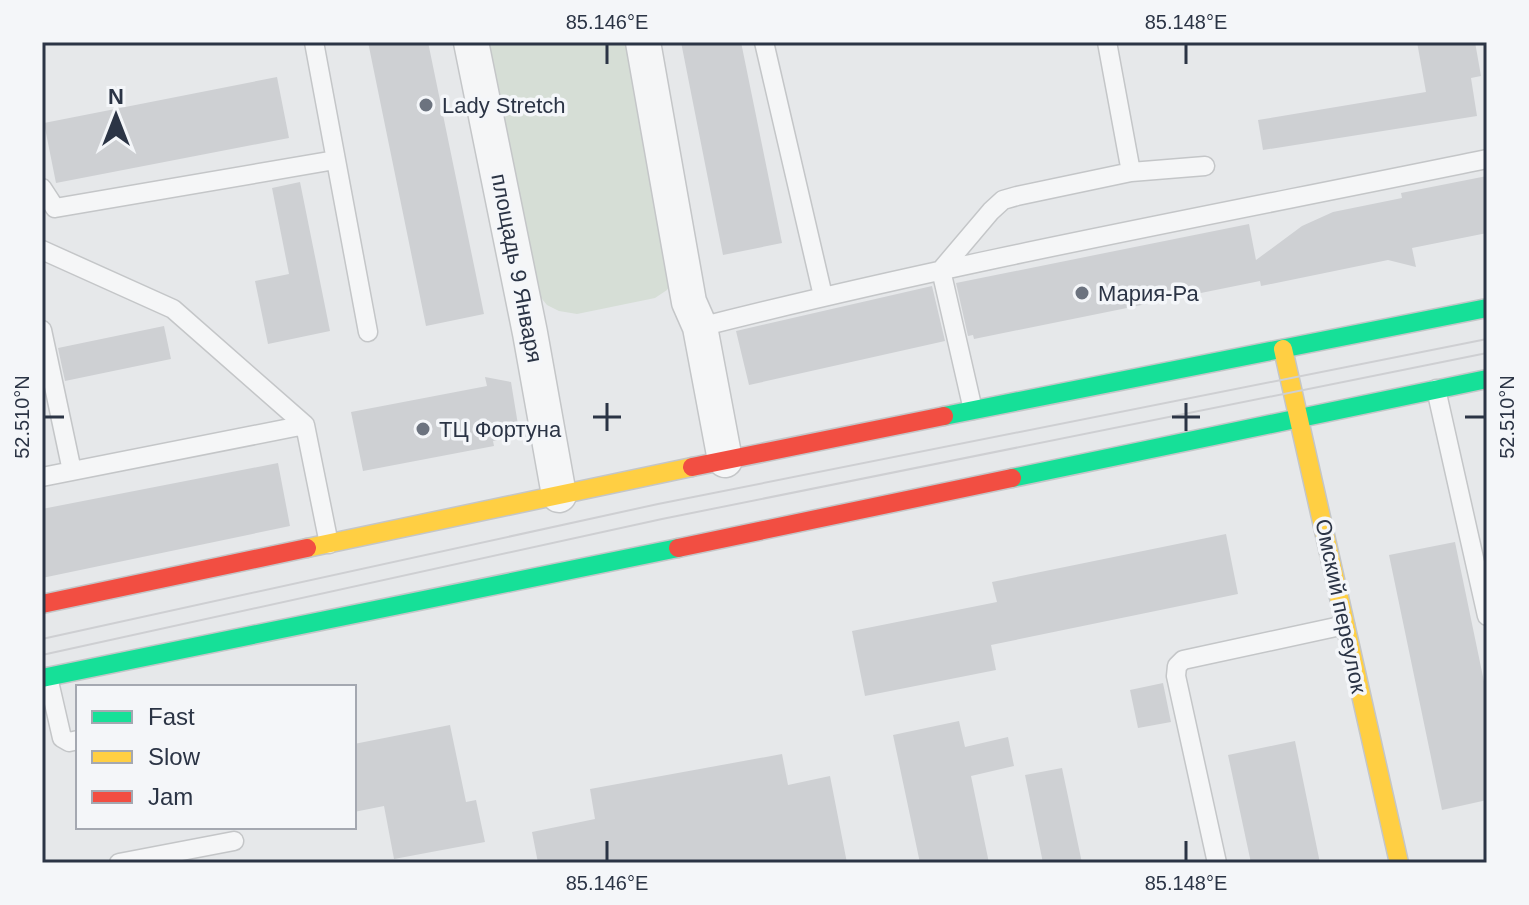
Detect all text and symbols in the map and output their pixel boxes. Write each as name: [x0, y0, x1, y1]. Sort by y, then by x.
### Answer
text: 85.146°E: [566, 11, 648, 33]
text: 85.148°E: [1145, 11, 1227, 33]
north arrow: [76, 76, 156, 156]
text: N: [108, 84, 124, 109]
place label: Lady Stretch: [442, 93, 566, 118]
marker: Lady Stretch: [417, 96, 435, 114]
street label: площадь 9 Января: [486, 171, 548, 365]
place label: Мария-Ра: [1098, 281, 1200, 306]
marker: Мария-Ра: [1073, 284, 1091, 302]
text: 52.510°N: [11, 375, 33, 459]
text: 52.510°N: [1496, 375, 1518, 459]
place label: ТЦ Фортуна: [439, 417, 562, 442]
marker: ТЦ Фортуна: [414, 420, 432, 438]
street label: Омский переулок: [1310, 517, 1372, 696]
legend: [76, 685, 356, 829]
text: Fast: [148, 703, 195, 730]
text: Slow: [148, 743, 201, 770]
text: Jam: [148, 783, 193, 810]
text: 85.146°E: [566, 872, 648, 894]
text: 85.148°E: [1145, 872, 1227, 894]

